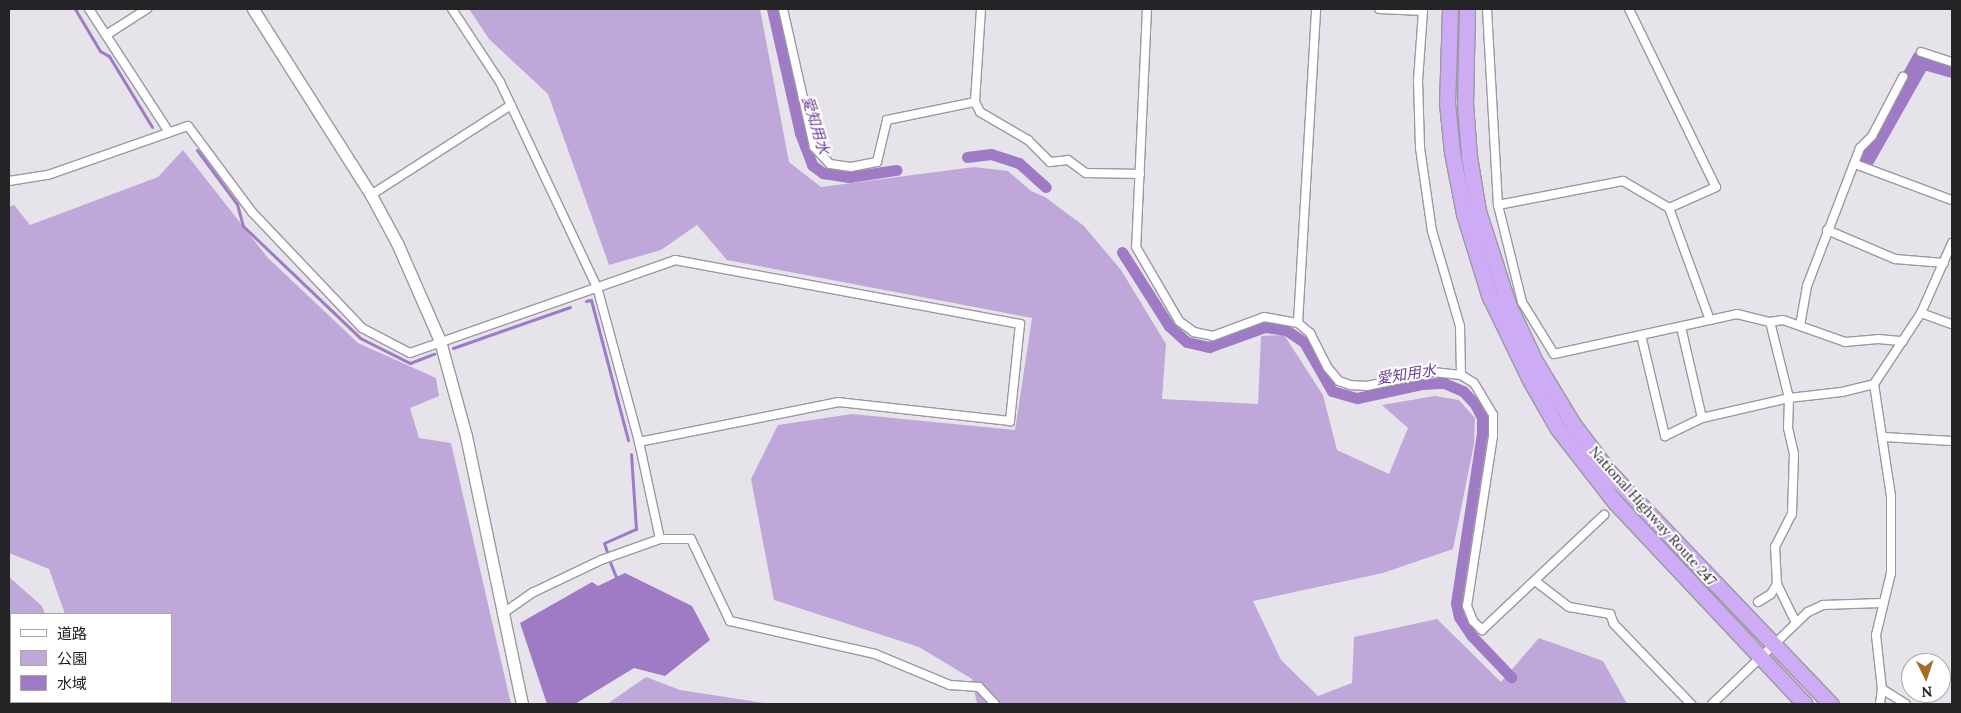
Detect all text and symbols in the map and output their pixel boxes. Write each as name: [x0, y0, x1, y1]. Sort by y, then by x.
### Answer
water label: 愛知用水: [799, 94, 833, 156]
water label: 愛知用水: [1375, 360, 1437, 388]
street label: National Highway Route 247: [1586, 443, 1720, 589]
legend: [10, 613, 172, 703]
text: 道路: [57, 624, 87, 643]
text: 公園: [57, 649, 87, 668]
north arrow: [1901, 653, 1951, 703]
text: 水域: [57, 674, 87, 693]
text: N: [1921, 683, 1933, 701]

